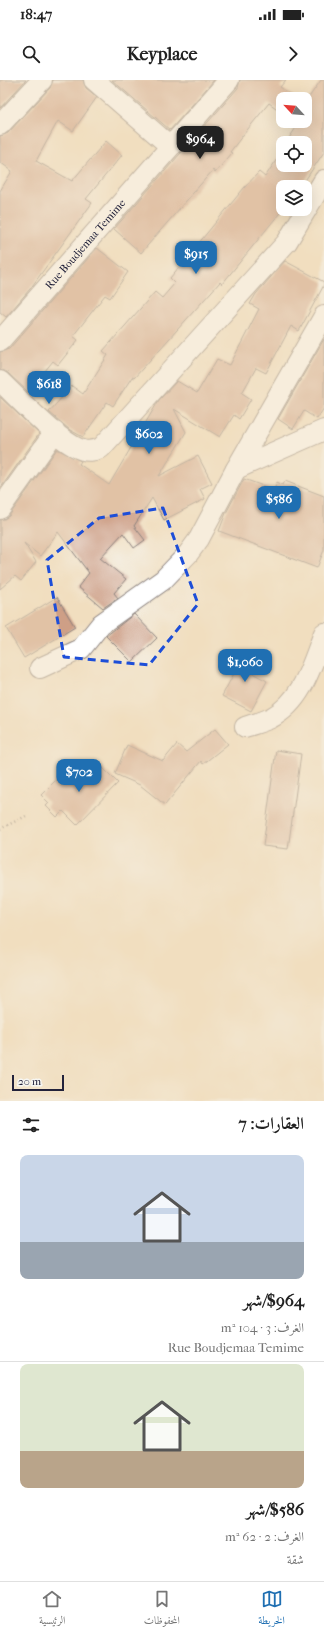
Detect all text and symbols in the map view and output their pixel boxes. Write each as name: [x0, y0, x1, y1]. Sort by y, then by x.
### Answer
text: 18:47: [20, 5, 52, 23]
icon: search: [20, 43, 42, 65]
icon: forward: [282, 43, 304, 65]
text: Keyplace: [127, 44, 197, 65]
north arrow: [276, 92, 312, 128]
map controls: [276, 92, 312, 216]
pin: $964: [176, 126, 224, 160]
text: $964: [186, 131, 214, 146]
button: locate: [276, 136, 312, 172]
button: layers: [276, 180, 312, 216]
street label: Rue Boudjemaa Temime: [42, 196, 128, 292]
pin: $915: [172, 241, 220, 275]
text: $915: [184, 246, 208, 261]
pin: $618: [25, 371, 73, 405]
text: $618: [36, 376, 62, 391]
pin: $602: [125, 421, 173, 455]
text: $602: [135, 426, 163, 441]
pin: $586: [255, 486, 303, 520]
text: $586: [266, 491, 292, 506]
pin: $1,060: [212, 649, 278, 683]
text: $1,060: [227, 654, 263, 669]
pin: $702: [55, 759, 103, 793]
text: $702: [65, 764, 93, 779]
scale bar: [12, 1073, 64, 1092]
text: 20 m: [18, 1075, 41, 1088]
text: العقارات: 7: [239, 1113, 304, 1133]
icon: filters: [20, 1114, 42, 1136]
icon: home: [126, 1181, 198, 1253]
text: $964/شهر: [243, 1290, 304, 1310]
text: الغرف: 3 · 104 m²: [221, 1320, 304, 1335]
text: Rue Boudjemaa Temime: [168, 1340, 304, 1355]
icon: home: [126, 1390, 198, 1462]
text: $586/شهر: [246, 1499, 304, 1519]
text: الغرف: 2 · 62 m²: [225, 1529, 304, 1544]
text: شقة: [287, 1552, 304, 1567]
tab: الرئيسية: [39, 1588, 66, 1631]
tab: المحفوظات: [144, 1588, 180, 1631]
tab: الخريطة: [258, 1588, 285, 1631]

